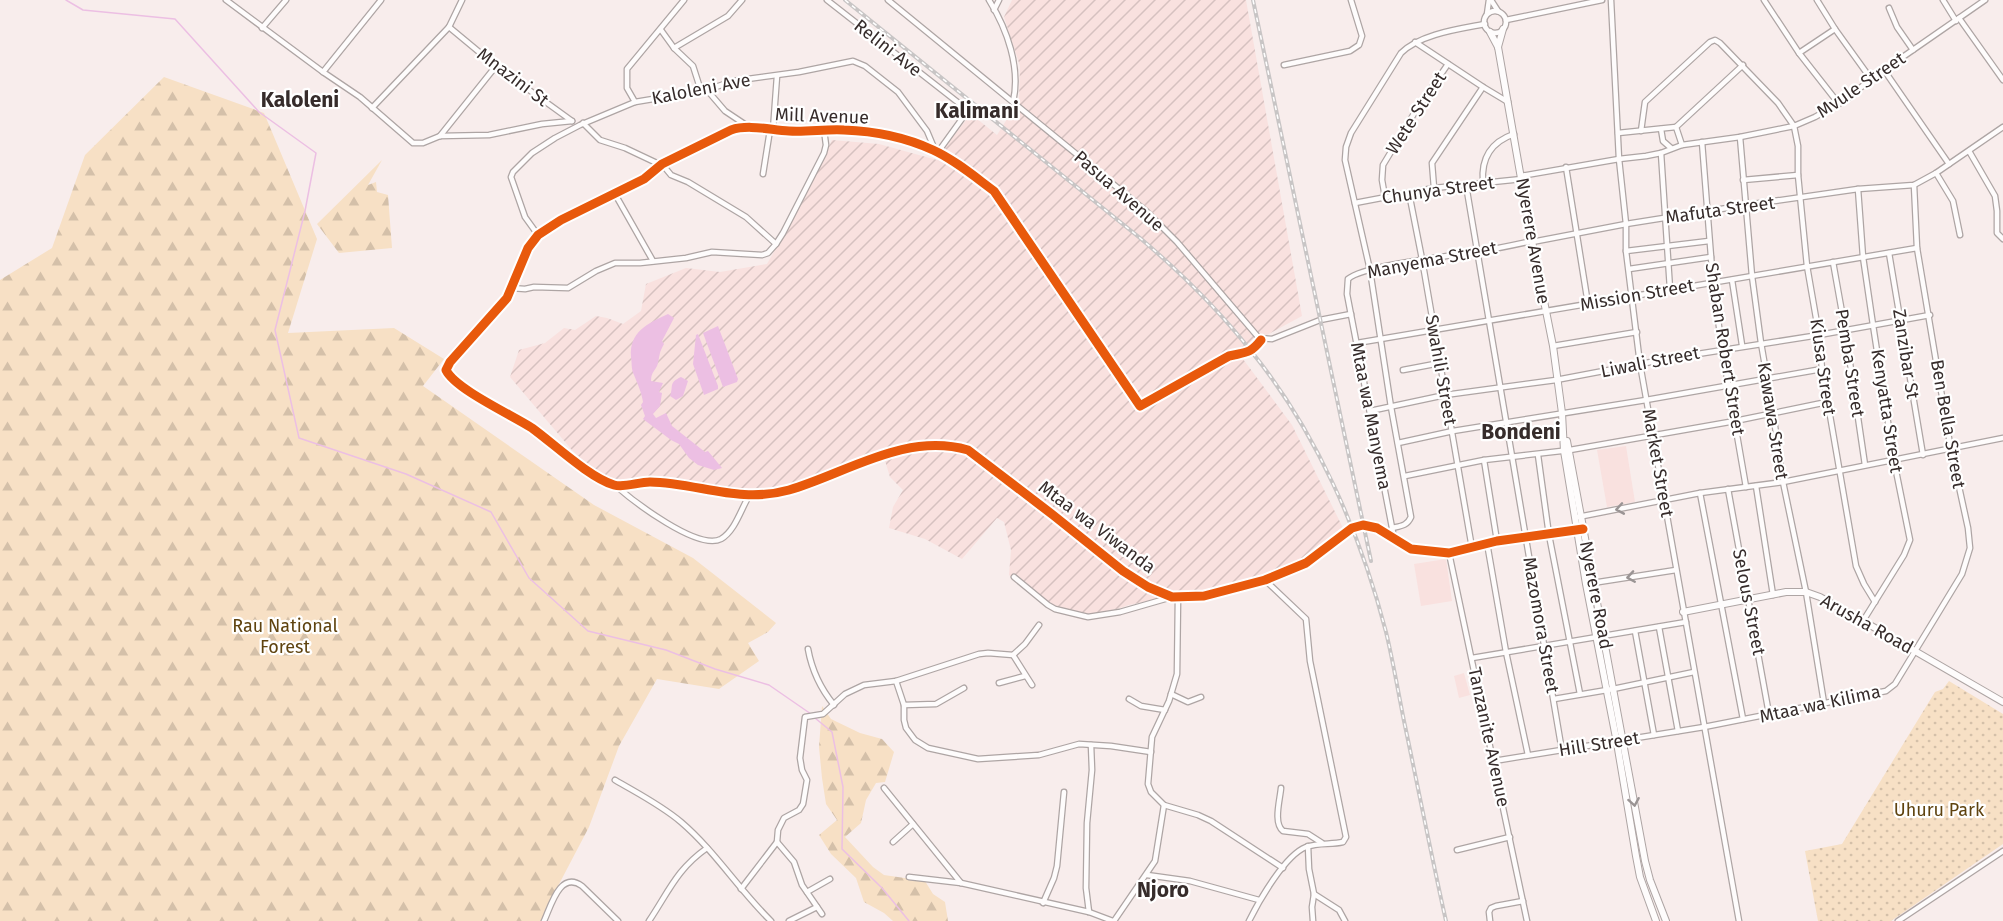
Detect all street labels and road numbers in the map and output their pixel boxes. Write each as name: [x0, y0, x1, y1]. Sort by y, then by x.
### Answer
street label: Relini Ave: [850, 15, 926, 81]
street label: Mnazini St: [473, 43, 554, 111]
street label: Mvule Street: [1813, 47, 1910, 123]
street label: Wete Street: [1381, 67, 1451, 158]
street label: Kaloleni Ave: [650, 69, 752, 109]
street label: Mill Avenue: [775, 103, 869, 129]
street label: Pasua Avenue: [1069, 146, 1169, 236]
street label: Chunya Street: [1380, 171, 1496, 209]
street label: Nyerere Avenue: [1511, 176, 1555, 306]
street label: Mafuta Street: [1664, 191, 1777, 229]
street label: Manyema Street: [1365, 237, 1499, 283]
street label: Shaban Robert Street: [1700, 261, 1750, 437]
street label: Mission Street: [1578, 274, 1696, 316]
street label: Pemba Street: [1831, 307, 1869, 419]
street label: Zanzibar St: [1888, 307, 1924, 401]
street label: Swahili Street: [1420, 313, 1462, 427]
street label: Kiusa Street: [1805, 317, 1841, 417]
street label: Mtaa wa Manyema: [1346, 340, 1396, 492]
street label: Liwali Street: [1599, 342, 1702, 382]
street label: Kenyatta Street: [1866, 347, 1908, 475]
street label: Ben Bella Street: [1926, 358, 1970, 491]
street label: Kawawa Street: [1753, 361, 1793, 482]
street label: Market Street: [1638, 407, 1678, 519]
street label: Mtaa wa Viwanda: [1034, 476, 1160, 578]
street label: Nyerere Road: [1575, 539, 1617, 651]
street label: Selous Street: [1728, 547, 1770, 657]
street label: Mazomora Street: [1518, 555, 1564, 695]
street label: Arusha Road: [1817, 589, 1917, 659]
street label: Tanzanite Avenue: [1463, 665, 1515, 809]
street label: Mtaa wa Kilima: [1757, 680, 1883, 728]
street label: Hill Street: [1557, 727, 1641, 761]

